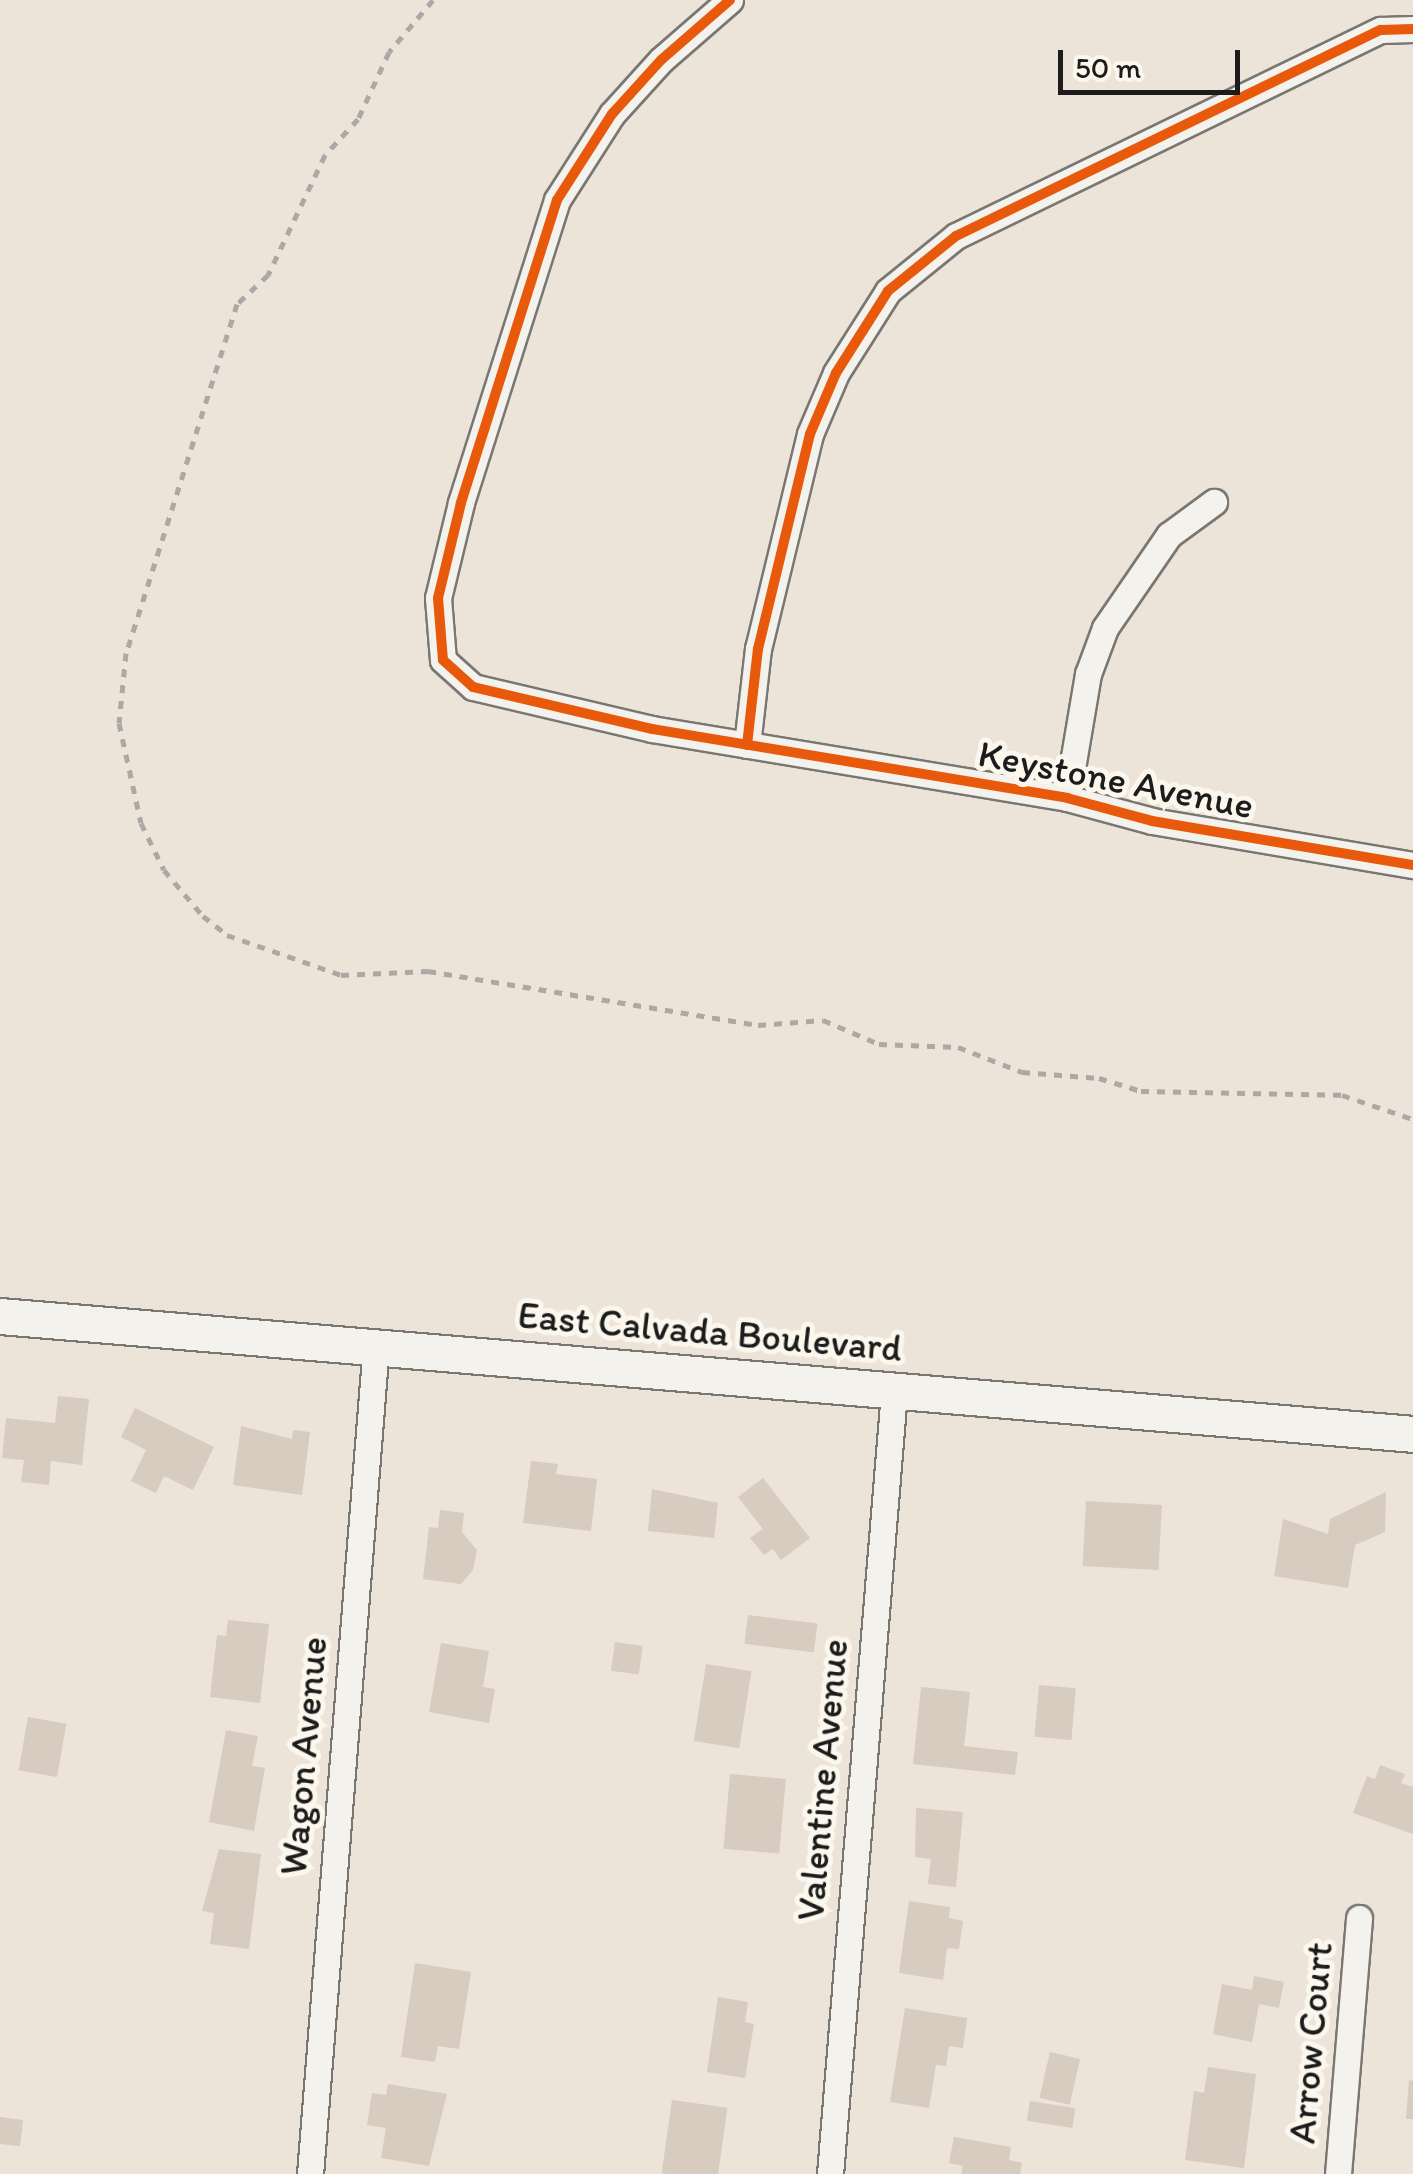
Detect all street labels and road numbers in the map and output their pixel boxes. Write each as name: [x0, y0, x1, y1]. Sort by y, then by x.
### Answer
street label: Keystone Avenue: [975, 731, 1257, 829]
street label: East Calvada Boulevard: [515, 1292, 905, 1372]
street label: Wagon Avenue: [271, 1636, 337, 1876]
street label: Valentine Avenue: [788, 1638, 858, 1922]
street label: Arrow Court: [1280, 1941, 1342, 2145]

